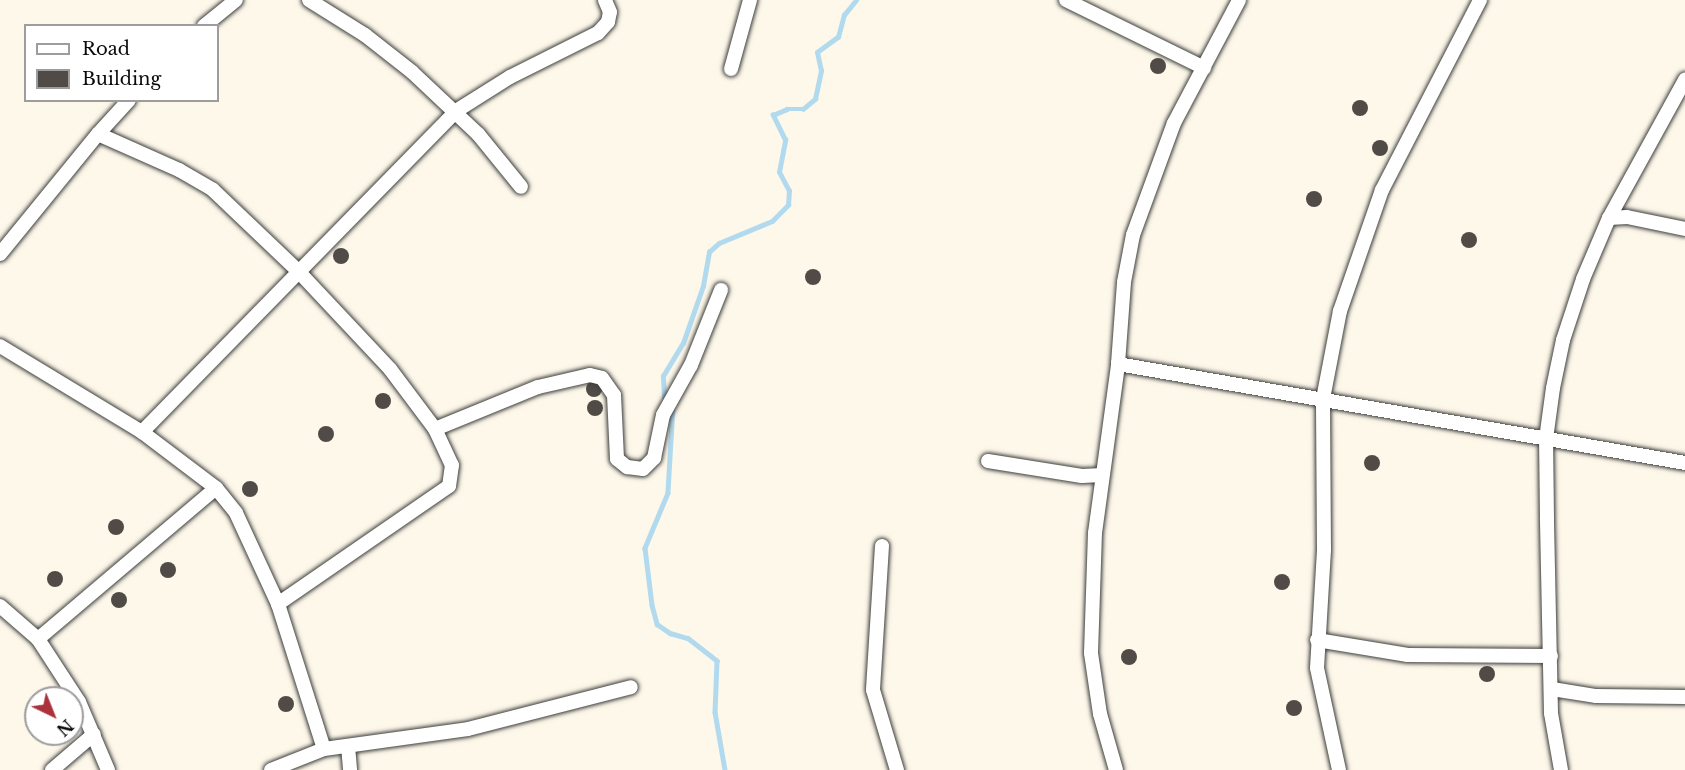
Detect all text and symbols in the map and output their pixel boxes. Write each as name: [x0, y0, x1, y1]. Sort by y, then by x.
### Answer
legend: [24, 24, 219, 102]
text: Road: [82, 38, 130, 60]
text: Building: [82, 68, 161, 90]
north arrow: [24, 686, 84, 746]
text: N: [53, 715, 77, 740]

